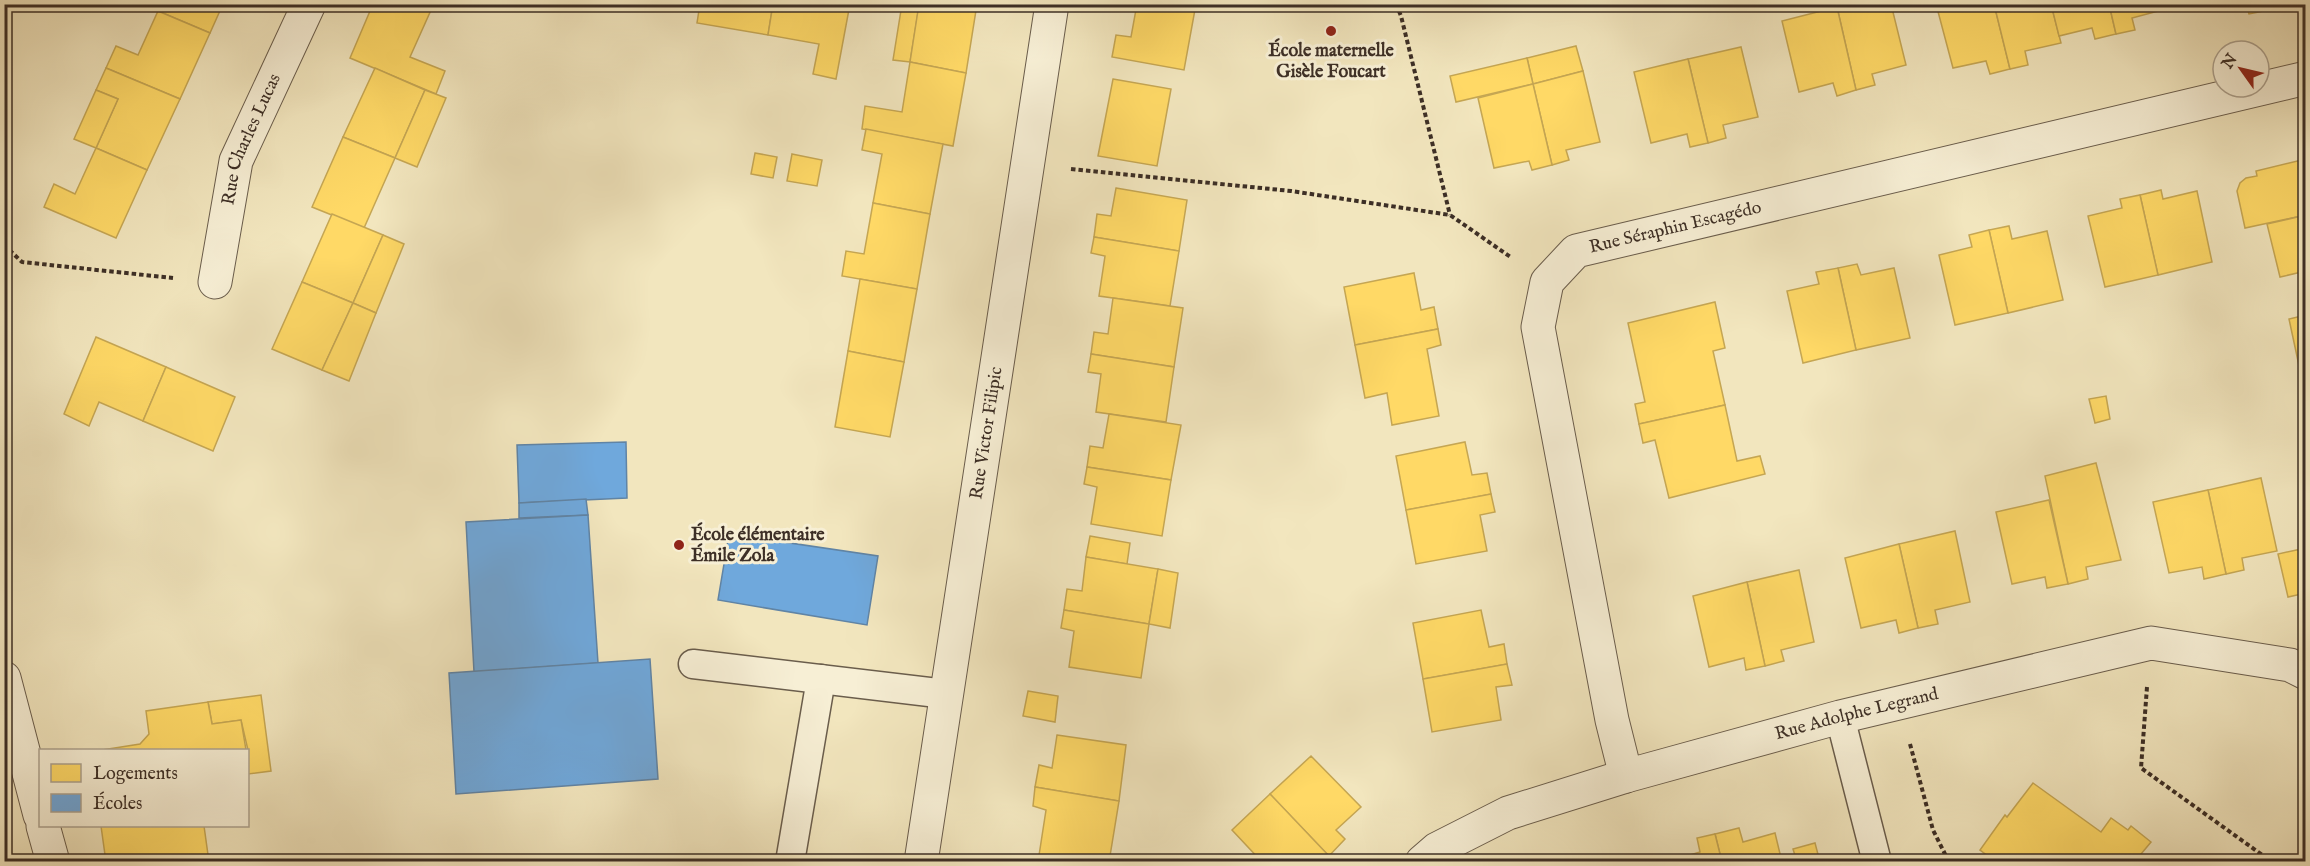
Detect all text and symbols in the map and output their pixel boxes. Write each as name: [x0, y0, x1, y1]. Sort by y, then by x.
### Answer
marker: École maternelle Gisèle Foucart: [1324, 24, 1338, 38]
place label: École maternelle Gisèle Foucart: [1268, 38, 1394, 84]
north arrow: [2211, 39, 2271, 99]
text: N: [2218, 50, 2242, 74]
street label: Rue Charles Lucas: [217, 70, 286, 207]
street label: Rue Séraphin Escagédo: [1587, 196, 1764, 259]
street label: Rue Victor Filipic: [965, 365, 1008, 501]
place label: École élémentaire Émile Zola: [691, 522, 825, 568]
marker: École élémentaire Émile Zola: [672, 538, 686, 552]
street label: Rue Adolphe Legrand: [1772, 682, 1941, 746]
legend: [39, 749, 249, 827]
text: Logements: [93, 763, 178, 786]
text: Écoles: [93, 791, 142, 816]

